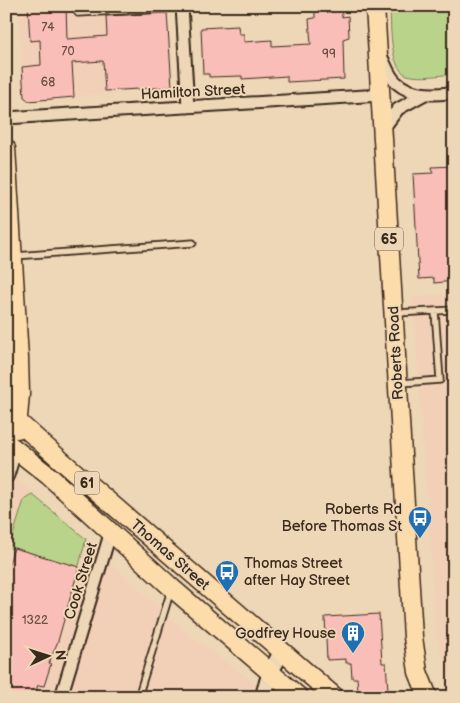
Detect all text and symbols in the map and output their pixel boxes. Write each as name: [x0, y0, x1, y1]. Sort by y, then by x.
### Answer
house number: 74: [41, 20, 55, 35]
house number: 70: [62, 44, 74, 59]
house number: 99: [322, 47, 336, 62]
house number: 68: [41, 75, 55, 90]
street label: Hamilton Street: [140, 80, 246, 104]
road number: 65: [375, 228, 403, 250]
street label: Roberts Road: [384, 305, 408, 401]
road number: 61: [74, 472, 100, 494]
place label: Roberts Rd Before Thomas St: [281, 500, 402, 536]
bus stop icon: Roberts Rd Before Thomas St: [407, 505, 433, 539]
street label: Thomas Street: [127, 515, 214, 595]
street label: Cook Street: [60, 540, 102, 622]
place label: Thomas Street after Hay Street: [244, 554, 350, 590]
bus stop icon: Thomas Street after Hay Street: [214, 559, 240, 593]
house number: 1322: [22, 613, 48, 628]
building icon: Godfrey House: [340, 620, 366, 654]
place label: Godfrey House: [235, 624, 336, 643]
north arrow: [22, 630, 72, 680]
text: N: [52, 649, 69, 661]

